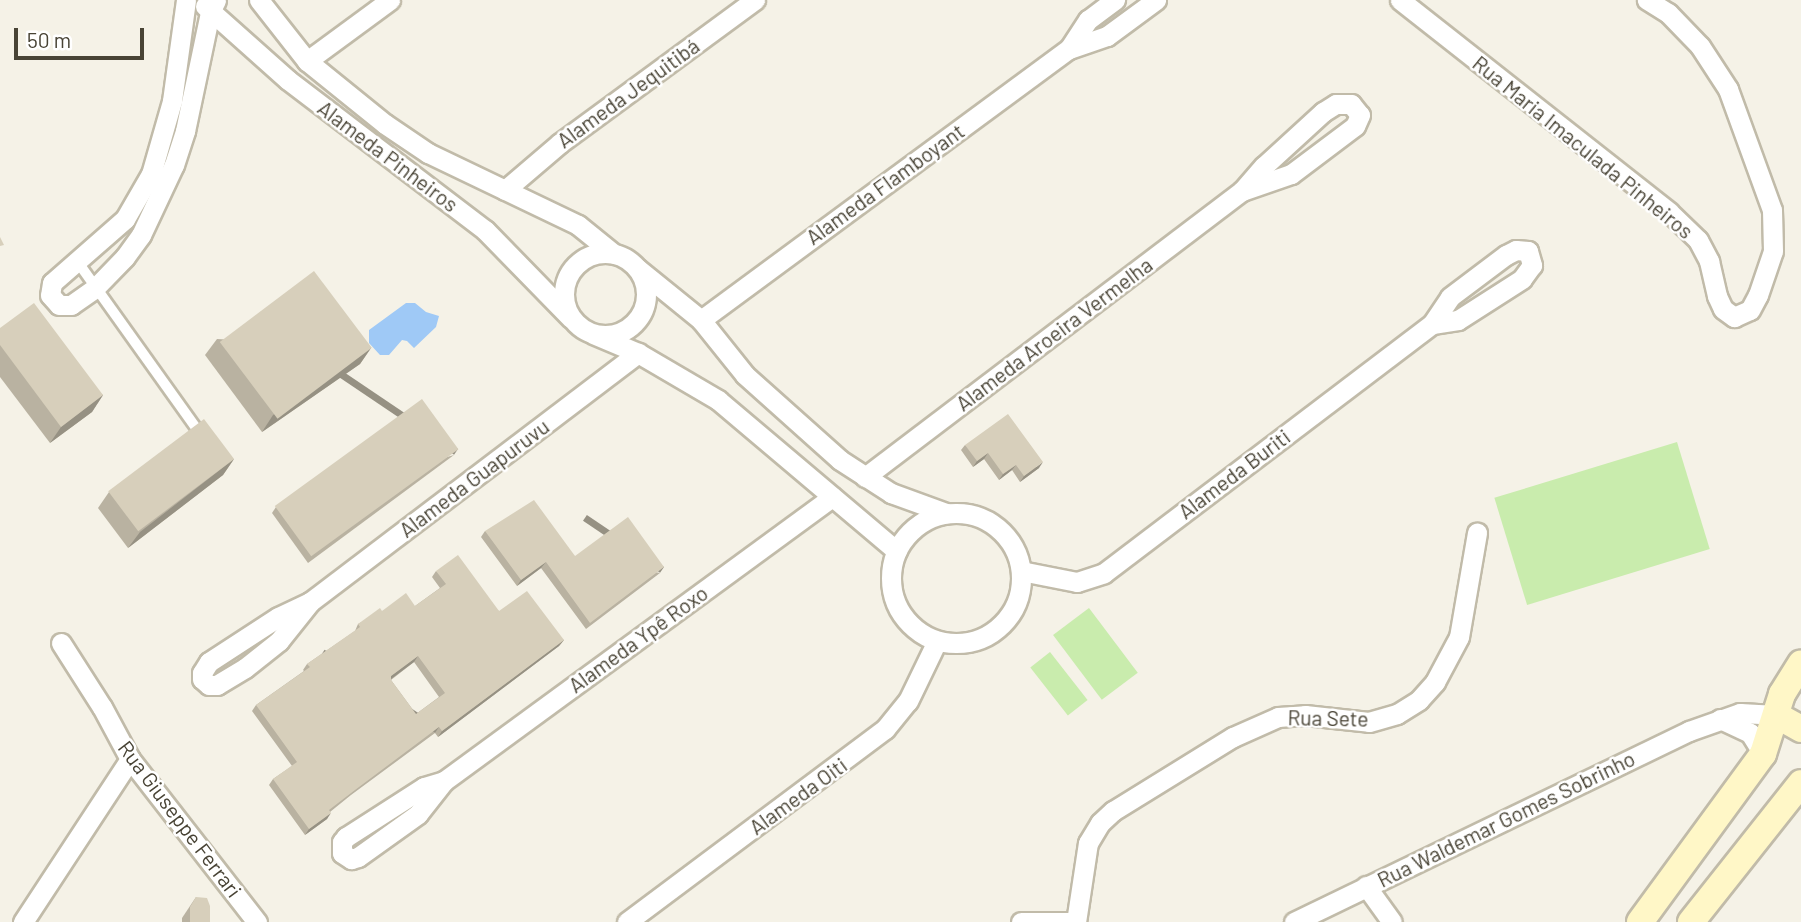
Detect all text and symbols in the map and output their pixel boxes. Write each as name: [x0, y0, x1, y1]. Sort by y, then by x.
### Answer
scale bar: [18, 14, 147, 58]
text: 50 m: [27, 27, 71, 52]
street label: Alameda Jequitibá: [552, 33, 704, 153]
street label: Rua Maria Imaculada Pinheiros: [1468, 50, 1698, 244]
street label: Alameda Pinheiros: [313, 95, 463, 217]
street label: Alameda Flamboyant: [801, 118, 969, 250]
street label: Alameda Aroeira Vermelha: [951, 252, 1157, 416]
street label: Alameda Guapuruvu: [394, 413, 554, 543]
street label: Alameda Buriti: [1173, 424, 1295, 524]
street label: Alameda Ypê Roxo: [563, 580, 713, 698]
street label: Rua Sete: [1287, 705, 1369, 731]
street label: Rua Giuseppe Ferrari: [113, 736, 247, 902]
street label: Rua Waldemar Gomes Sobrinho: [1373, 746, 1639, 892]
street label: Alameda Oiti: [744, 752, 852, 840]

